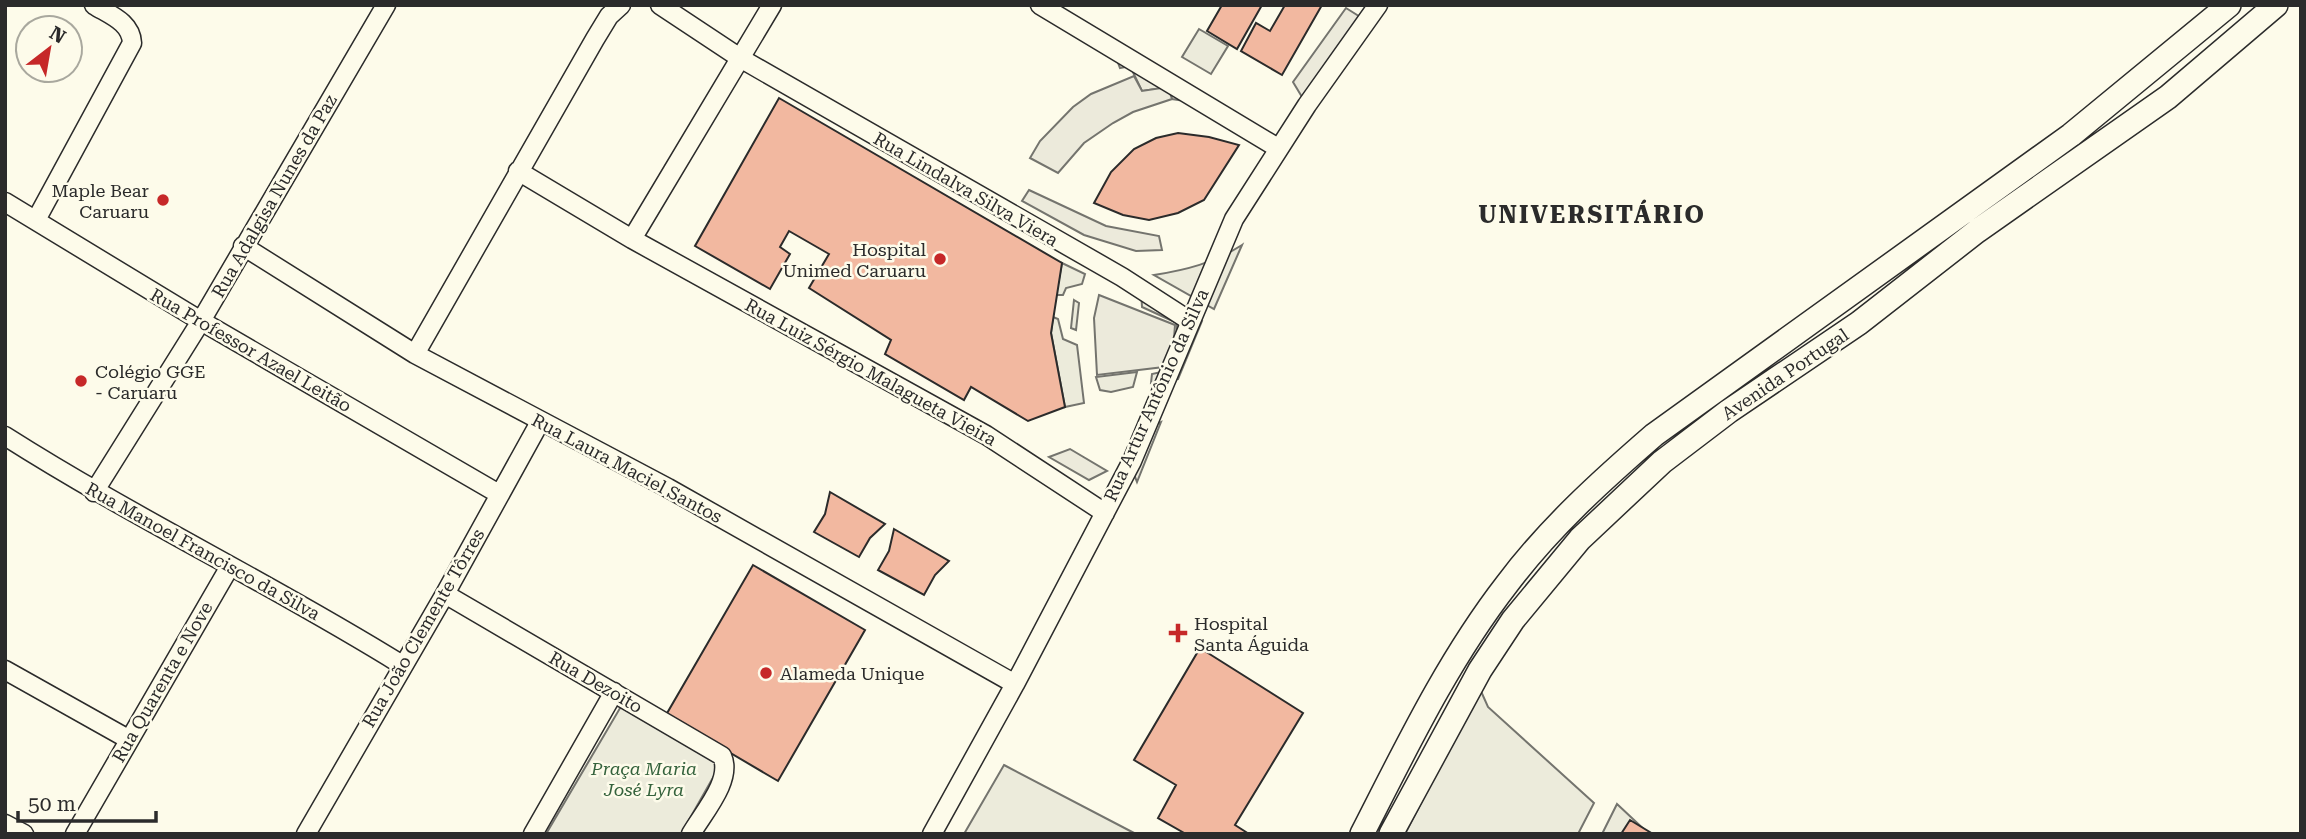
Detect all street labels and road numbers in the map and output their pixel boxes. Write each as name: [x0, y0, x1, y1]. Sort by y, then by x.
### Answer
street label: Rua Adalgisa Nunes da Paz: [207, 90, 341, 301]
street label: Rua Lindalva Silva Viera: [870, 128, 1062, 251]
street label: Rua Professor Azael Leitão: [147, 284, 355, 416]
street label: Rua Artur Antônio da Silva: [1099, 285, 1213, 505]
street label: Rua Luiz Sérgio Malagueta Vieira: [742, 294, 1001, 450]
street label: Avenida Portugal: [1718, 324, 1853, 424]
street label: Rua Laura Maciel Santos: [528, 409, 726, 527]
street label: Rua Manoel Francisco da Silva: [82, 478, 324, 624]
street label: Rua João Clemente Tôrres: [357, 525, 489, 731]
street label: Rua Quarenta e Nove: [107, 598, 217, 766]
street label: Rua Dezoito: [546, 647, 646, 717]

